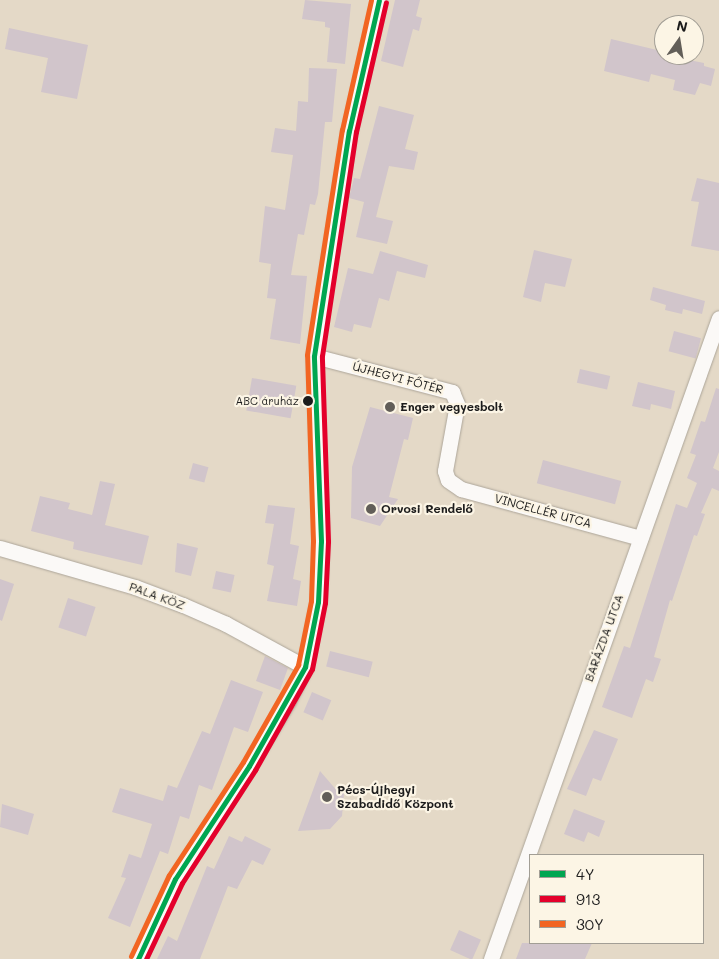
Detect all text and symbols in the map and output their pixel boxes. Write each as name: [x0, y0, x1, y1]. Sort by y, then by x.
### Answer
north arrow: [654, 15, 704, 65]
text: N: [675, 15, 690, 36]
street label: ÚJHEGYI FŐTÉR: [351, 359, 445, 397]
place label: ABC áruház: [236, 394, 299, 408]
marker: ABC áruház: [303, 396, 313, 406]
place label: Enger vegyesbolt: [400, 400, 503, 414]
marker: Enger vegyesbolt: [384, 401, 396, 413]
street label: VINCELLÉR UTCA: [493, 491, 593, 531]
place label: Orvosi Rendelő: [381, 502, 473, 516]
marker: Orvosi Rendelő: [365, 503, 377, 515]
street label: PALA KÖZ: [127, 579, 187, 613]
street label: BARÁZDA UTCA: [582, 592, 626, 684]
place label: Pécs-Újhegyi Szabadidő Központ: [337, 783, 454, 811]
marker: Pécs-Újhegyi Szabadidő Központ: [321, 791, 333, 803]
legend: [529, 854, 704, 944]
text: 4Y: [576, 864, 595, 884]
text: 913: [576, 889, 600, 909]
text: 30Y: [576, 914, 604, 934]

